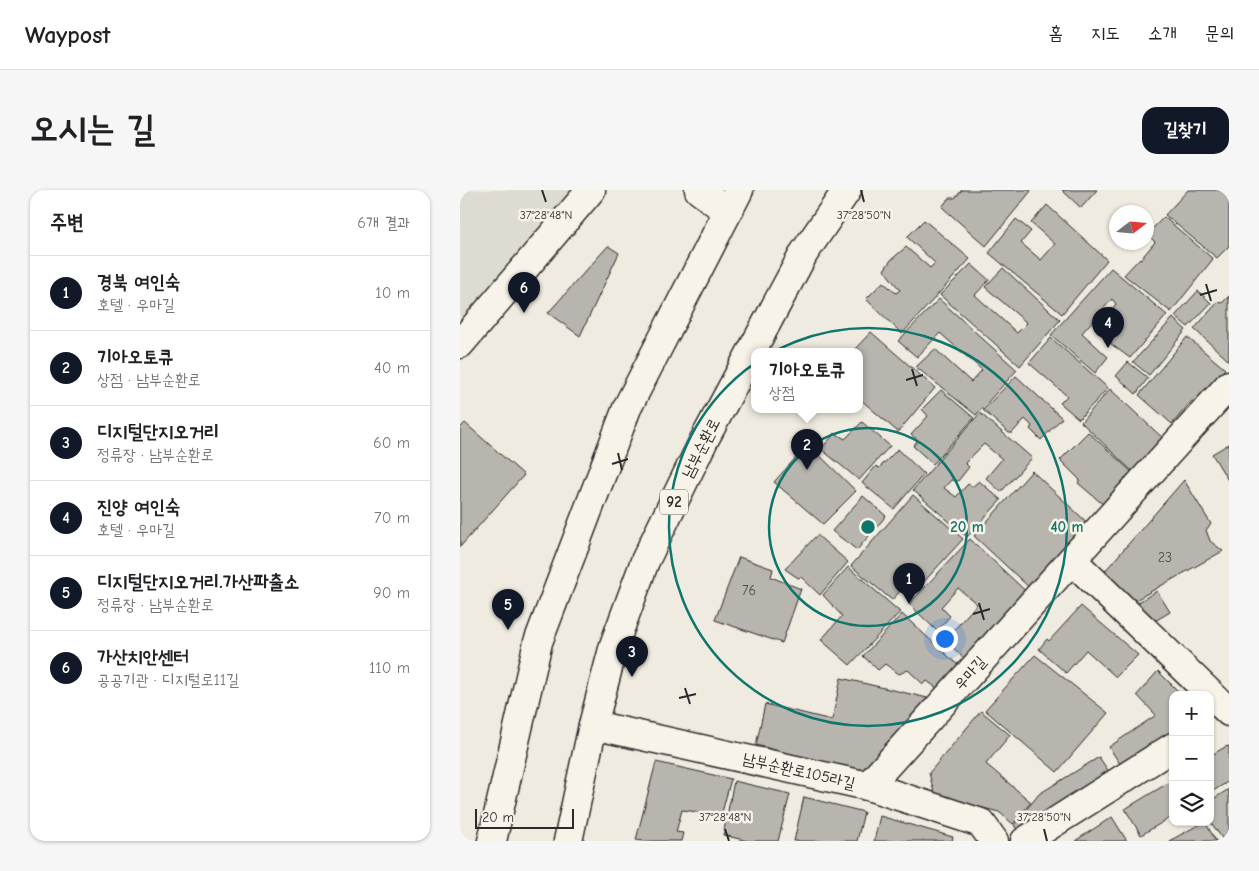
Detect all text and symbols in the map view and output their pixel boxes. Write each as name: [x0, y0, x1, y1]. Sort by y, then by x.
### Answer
text: Waypost: [25, 21, 110, 49]
text: 홈: [1049, 23, 1063, 44]
text: 지도: [1091, 23, 1120, 44]
text: 소개: [1148, 23, 1177, 44]
text: 문의: [1205, 23, 1234, 44]
button: 길찾기: [1142, 107, 1229, 154]
text: 오시는 길: [30, 108, 155, 149]
north arrow: [1109, 205, 1154, 250]
text: 37°28'48"N: [520, 208, 572, 222]
text: 37°28'50"N: [837, 208, 891, 222]
text: 주변: [50, 210, 84, 234]
text: 6개 결과: [357, 214, 410, 232]
text: 경북 여인숙: [97, 271, 180, 293]
pin: 6: [508, 272, 540, 313]
text: 1: [63, 284, 69, 302]
text: 10 m: [375, 284, 410, 302]
text: 호텔 · 우마길: [97, 296, 175, 314]
pin: 4: [1092, 307, 1124, 348]
text: 기아오토큐: [97, 346, 173, 368]
popup: [751, 348, 863, 413]
text: 2: [62, 359, 70, 377]
text: 40 m: [374, 359, 410, 377]
text: 기아오토큐: [769, 359, 845, 381]
text: 상점 · 남부순환로: [97, 371, 201, 389]
text: 상점: [769, 384, 795, 402]
street label: 남부순환로: [678, 415, 724, 481]
text: 디지털단지오거리: [97, 421, 219, 443]
pin: 2: [791, 429, 823, 470]
text: 3: [62, 434, 70, 452]
text: 60 m: [373, 434, 410, 452]
text: 정류장 · 남부순환로: [97, 446, 214, 464]
road number: 92: [660, 490, 688, 514]
text: 진양 여인숙: [97, 496, 180, 518]
text: 4: [62, 509, 70, 527]
text: 70 m: [374, 509, 410, 527]
centre of rings: [859, 518, 877, 536]
text: 20 m: [950, 518, 984, 536]
text: 40 m: [1051, 518, 1084, 536]
text: 호텔 · 우마길: [97, 521, 175, 539]
house number: 23: [1158, 549, 1172, 566]
pin: 1: [893, 563, 925, 604]
text: 디지털단지오거리.가산파출소: [97, 571, 299, 593]
house number: 76: [742, 582, 756, 599]
text: 5: [62, 584, 70, 602]
text: 90 m: [373, 584, 410, 602]
pin: 5: [492, 589, 524, 630]
text: 정류장 · 남부순환로: [97, 596, 214, 614]
your location: [932, 626, 958, 652]
pin: 3: [616, 636, 648, 677]
text: 가산치안센터: [97, 646, 189, 668]
street label: 우마길: [950, 653, 990, 693]
text: 6: [62, 659, 70, 677]
text: 110 m: [369, 659, 410, 677]
text: 공공기관 · 디지털로11길: [97, 671, 239, 689]
map controls: [1169, 691, 1214, 826]
button: +: [1169, 691, 1214, 736]
button: −: [1169, 736, 1214, 781]
street label: 남부순환로105라길: [741, 749, 857, 793]
button: layers: [1169, 781, 1214, 826]
scale bar: [475, 806, 574, 829]
text: 20 m: [482, 809, 514, 826]
text: 37°28'48"N: [699, 810, 751, 824]
text: 37°28'50"N: [1017, 810, 1071, 824]

